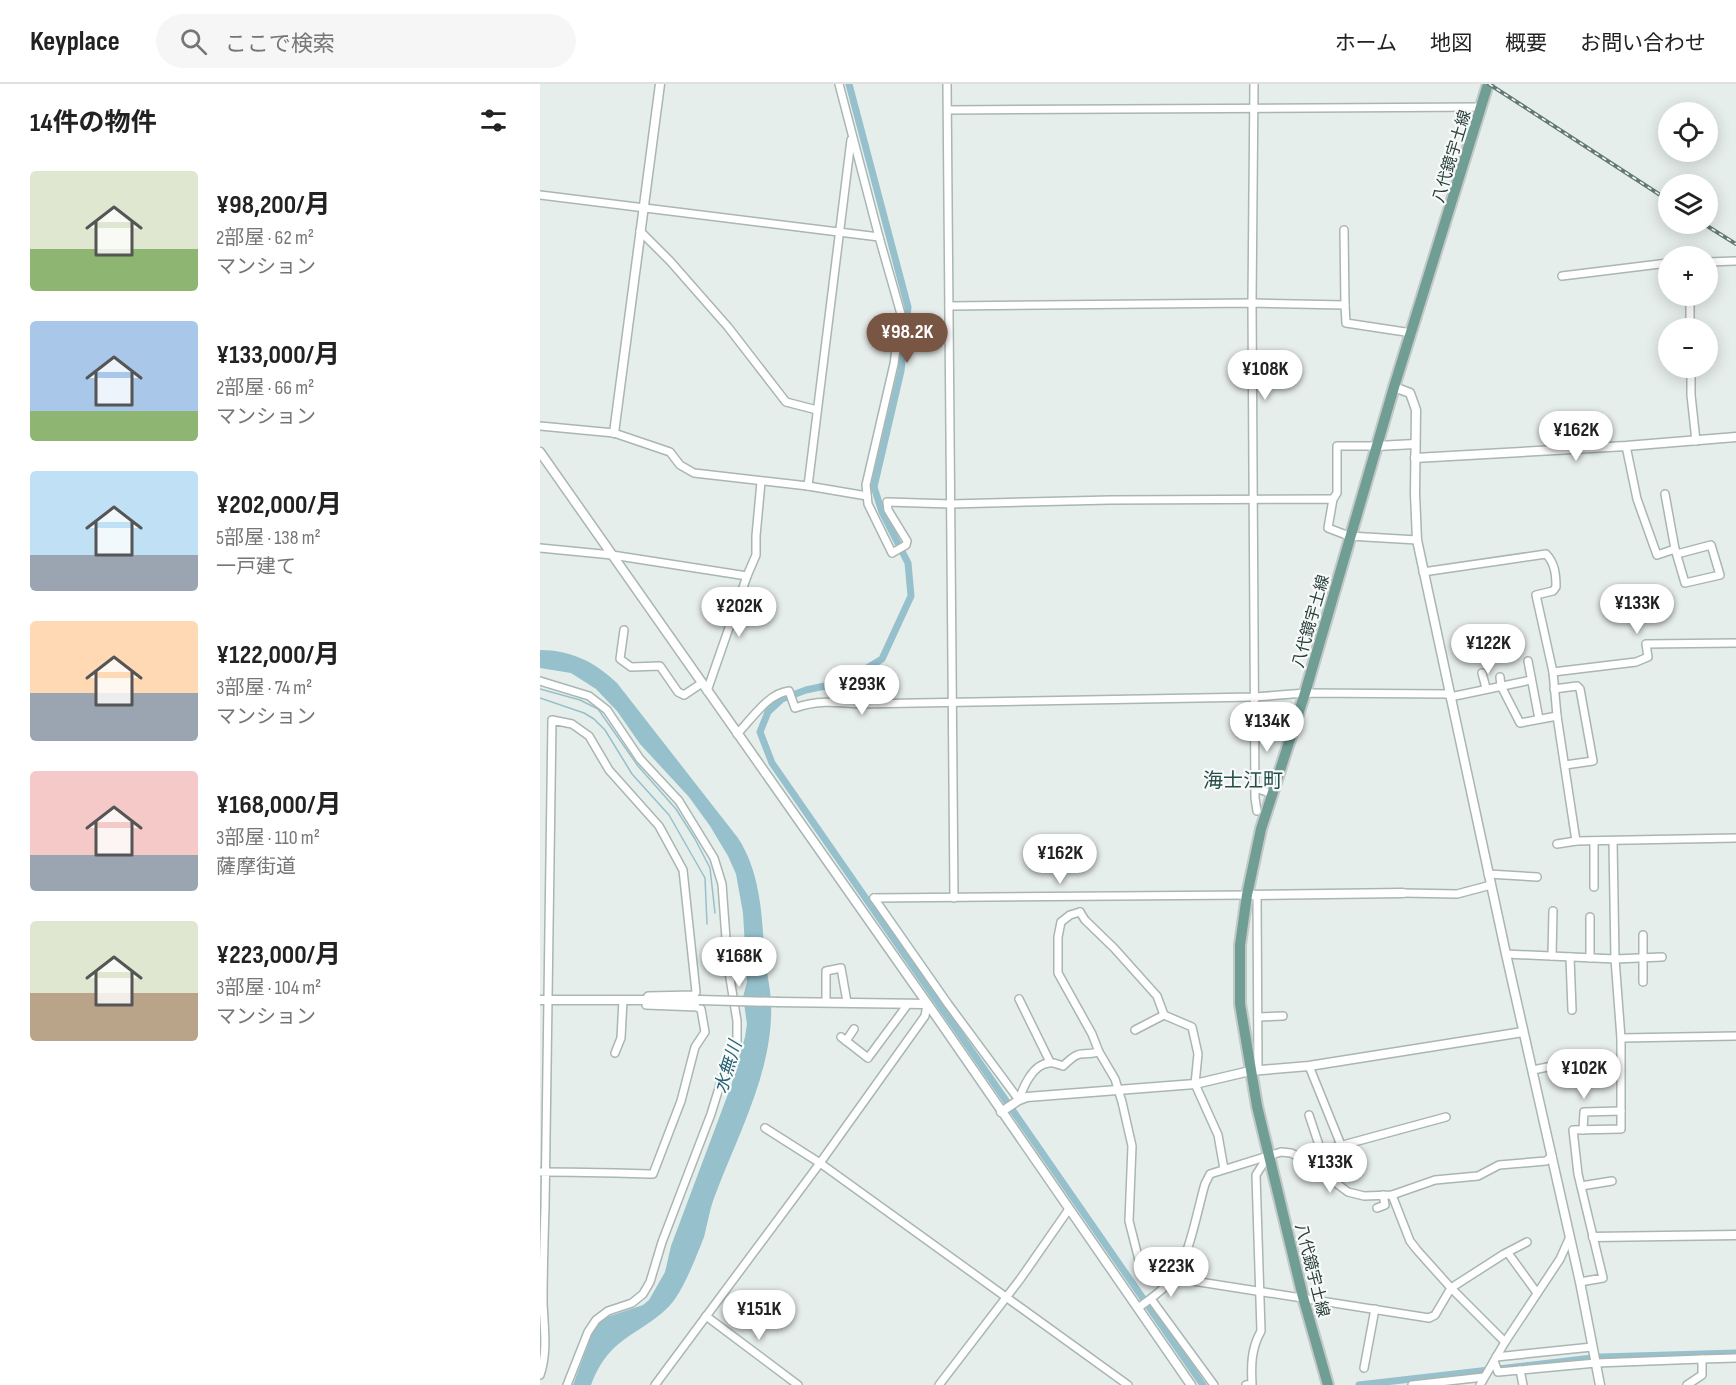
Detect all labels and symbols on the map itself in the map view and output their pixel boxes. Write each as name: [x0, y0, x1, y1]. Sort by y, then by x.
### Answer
street label: 八代鏡宇土線: [1429, 108, 1476, 205]
pin: ¥98.2K: [858, 313, 956, 364]
pin: ¥108K: [1223, 350, 1307, 401]
pin: ¥162K: [1534, 411, 1618, 462]
street label: 八代鏡宇土線: [1289, 573, 1334, 670]
pin: ¥133K: [1595, 584, 1679, 635]
pin: ¥202K: [697, 587, 781, 638]
pin: ¥122K: [1446, 624, 1530, 675]
pin: ¥293K: [820, 665, 904, 716]
pin: ¥134K: [1225, 702, 1309, 753]
district label: 海士江町: [1203, 769, 1283, 793]
pin: ¥162K: [1018, 834, 1102, 885]
pin: ¥168K: [697, 937, 781, 988]
water label: 水無川: [711, 1036, 747, 1096]
pin: ¥102K: [1542, 1049, 1626, 1100]
pin: ¥133K: [1288, 1143, 1372, 1194]
street label: 八代鏡宇土線: [1291, 1221, 1332, 1319]
pin: ¥223K: [1129, 1247, 1213, 1298]
pin: ¥151K: [717, 1290, 801, 1341]

